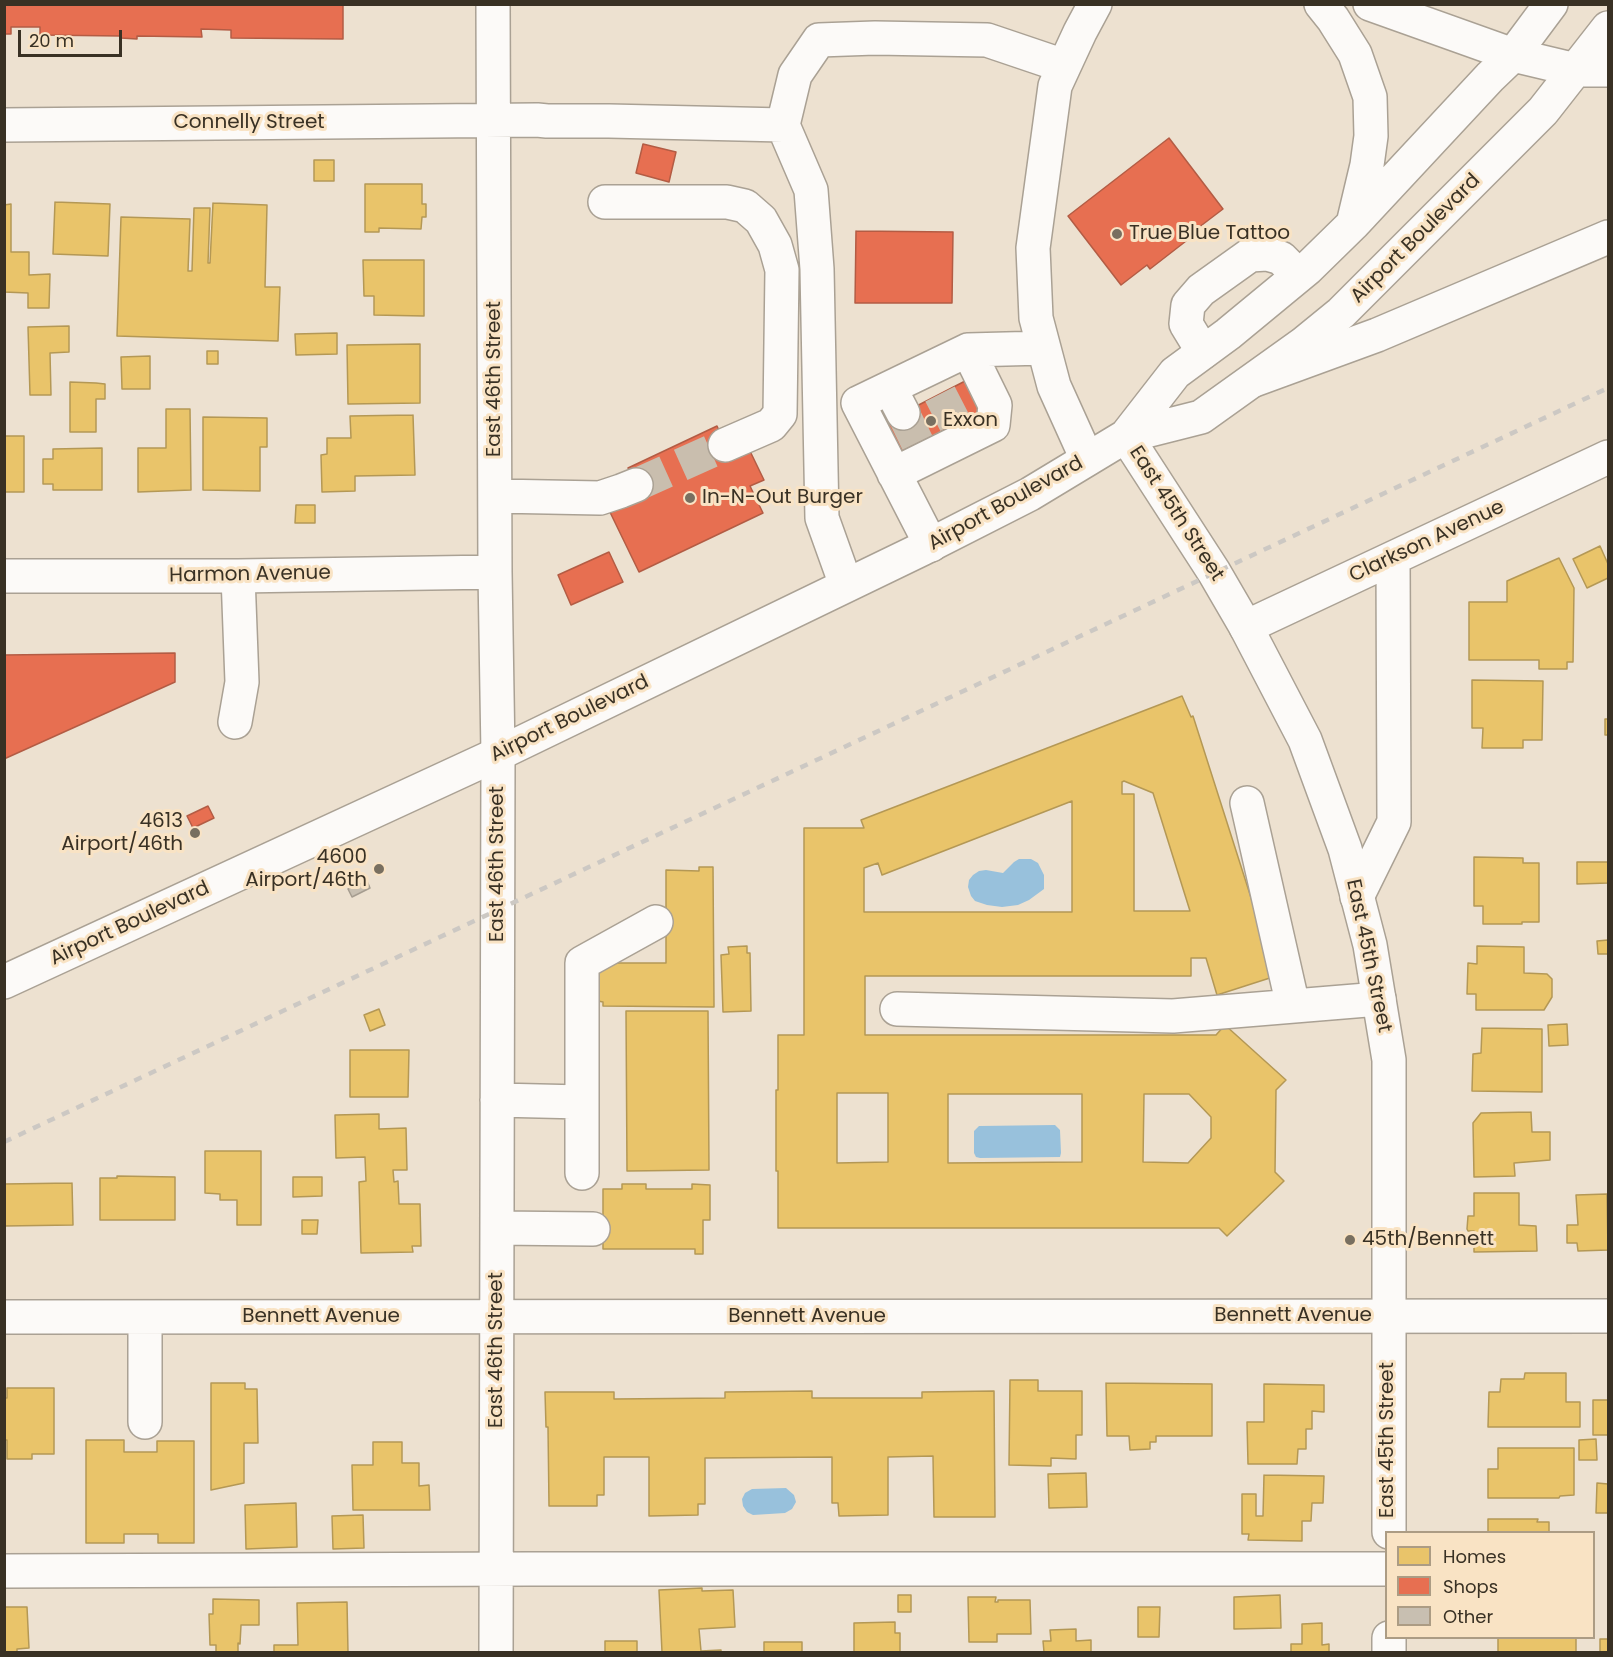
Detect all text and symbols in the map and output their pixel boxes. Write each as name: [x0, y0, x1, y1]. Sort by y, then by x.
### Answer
scale bar: [21, 18, 124, 56]
text: 20 m: [29, 28, 74, 53]
street label: Connelly Street: [173, 111, 325, 135]
street label: Airport Boulevard: [1346, 169, 1486, 309]
place label: True Blue Tattoo: [1129, 222, 1290, 246]
marker: True Blue Tattoo: [1110, 227, 1124, 241]
street label: East 46th Street: [483, 301, 507, 457]
place label: Exxon: [943, 409, 998, 433]
marker: Exxon: [924, 414, 938, 428]
street label: East 45th Street: [1123, 442, 1229, 586]
street label: Airport Boulevard: [924, 452, 1088, 556]
place label: In-N-Out Burger: [702, 486, 863, 510]
marker: In-N-Out Burger: [683, 491, 697, 505]
street label: Clarkson Avenue: [1346, 496, 1508, 588]
street label: Harmon Avenue: [169, 562, 331, 588]
street label: Airport Boulevard: [487, 670, 653, 768]
street label: East 46th Street: [486, 786, 510, 942]
place label: 4613 Airport/46th: [61, 810, 183, 857]
marker: 4613 Airport/46th: [188, 826, 202, 840]
place label: 4600 Airport/46th: [245, 846, 367, 893]
marker: 4600 Airport/46th: [372, 862, 386, 876]
street label: Airport Boulevard: [46, 877, 214, 971]
street label: East 45th Street: [1340, 877, 1396, 1035]
place label: 45th/Bennett: [1362, 1228, 1494, 1252]
marker: 45th/Bennett: [1343, 1233, 1357, 1247]
street label: East 46th Street: [485, 1272, 509, 1428]
street label: Bennett Avenue: [1214, 1304, 1372, 1328]
street label: Bennett Avenue: [242, 1305, 400, 1329]
street label: Bennett Avenue: [728, 1305, 886, 1329]
street label: East 45th Street: [1376, 1362, 1400, 1518]
legend: [1385, 1531, 1595, 1639]
text: Homes: [1443, 1544, 1506, 1569]
text: Shops: [1443, 1574, 1498, 1599]
text: Other: [1443, 1604, 1493, 1629]

